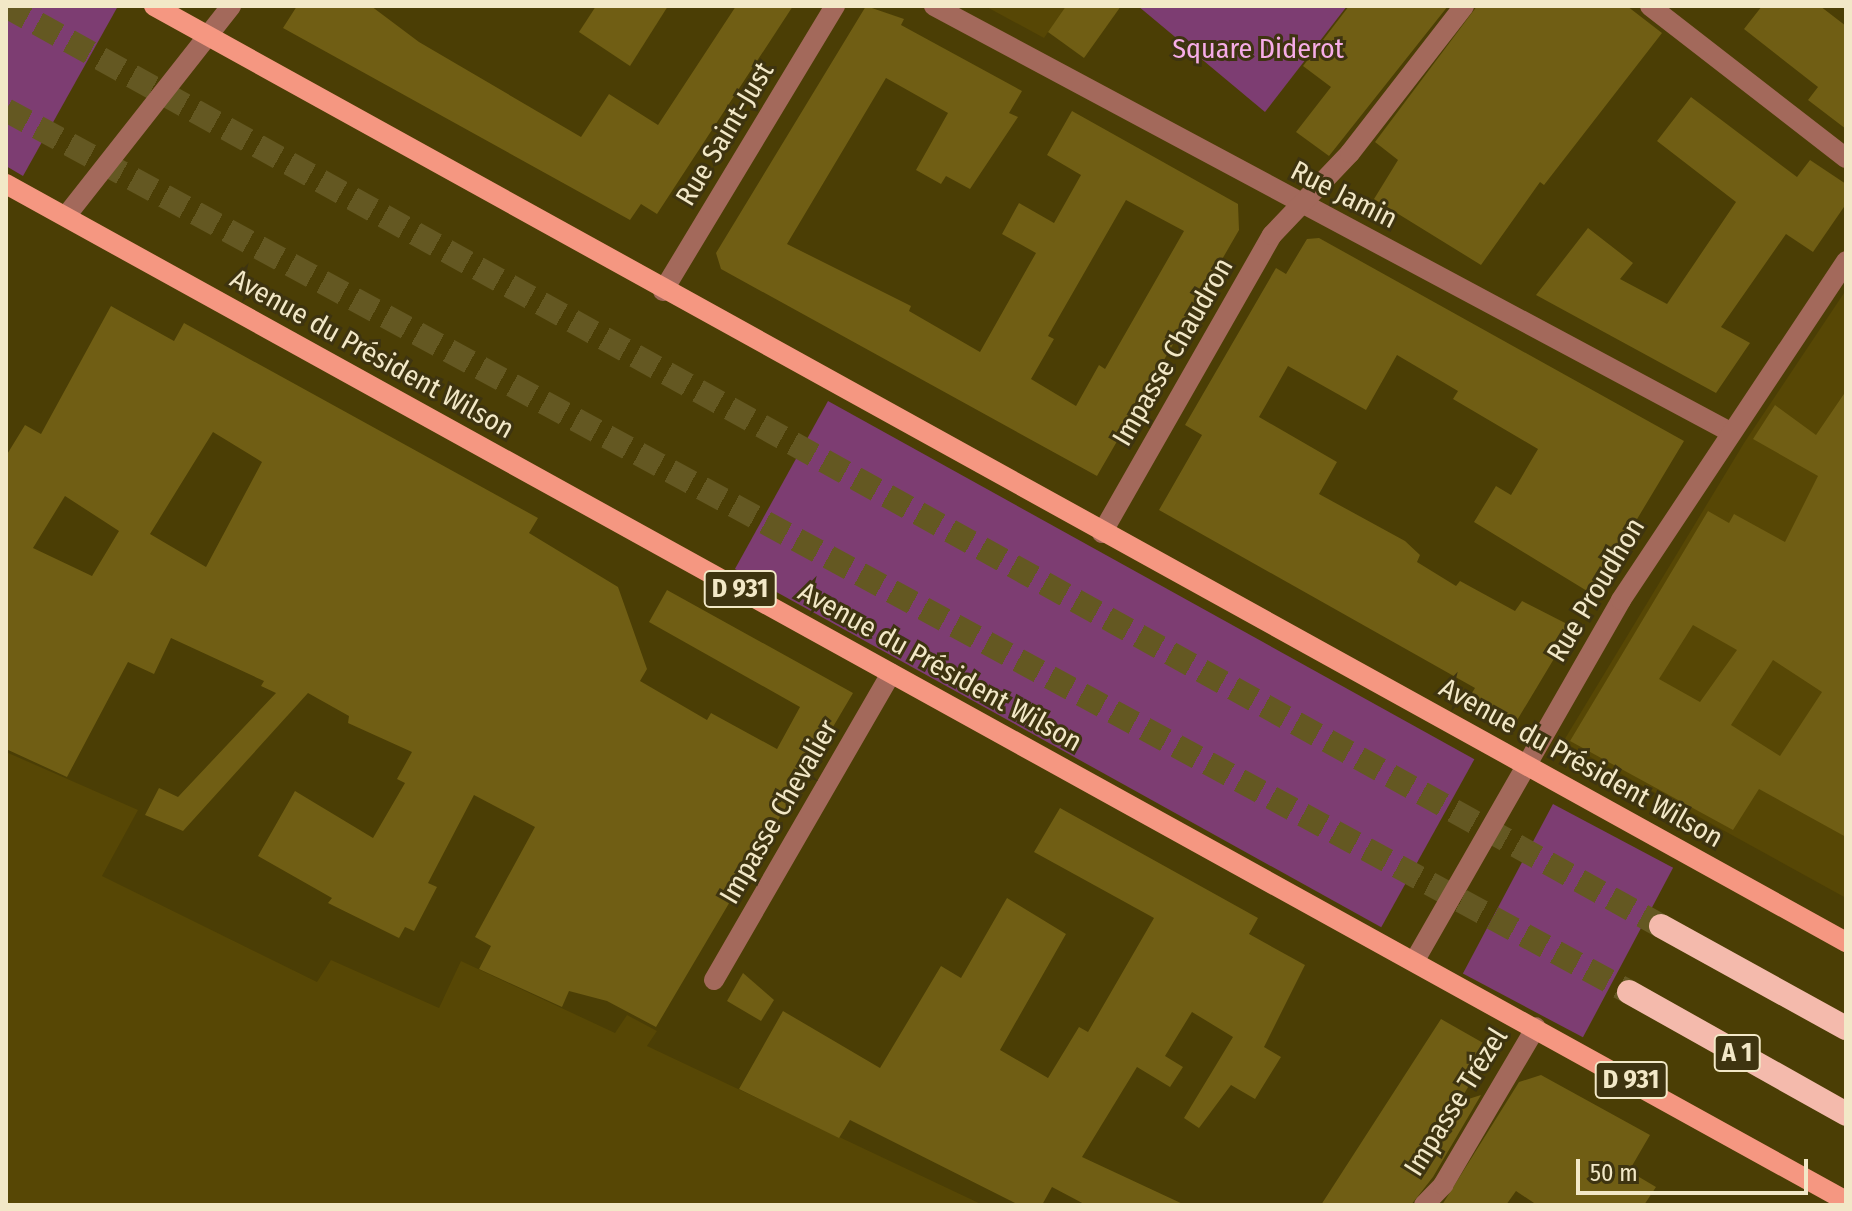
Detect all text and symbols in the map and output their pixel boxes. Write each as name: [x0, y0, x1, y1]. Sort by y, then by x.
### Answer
park label: Square Diderot: [1172, 32, 1344, 66]
street label: Rue Saint-Just: [669, 56, 781, 212]
street label: Rue Jamin: [1285, 154, 1403, 236]
street label: Impasse Chaudron: [1106, 252, 1240, 452]
street label: Avenue du Président Wilson: [224, 262, 520, 446]
street label: Rue Proudhon: [1540, 512, 1652, 668]
road number: D 931: [702, 567, 778, 611]
street label: Avenue du Président Wilson: [792, 575, 1088, 759]
street label: Avenue du Président Wilson: [1433, 671, 1729, 855]
street label: Impasse Chevalier: [713, 714, 845, 910]
street label: Impasse Trézel: [1397, 1022, 1515, 1182]
road number: A 1: [1713, 1031, 1761, 1075]
road number: D 931: [1593, 1058, 1669, 1102]
scale bar: [1580, 1143, 1812, 1193]
text: 50 m: [1590, 1159, 1638, 1187]

